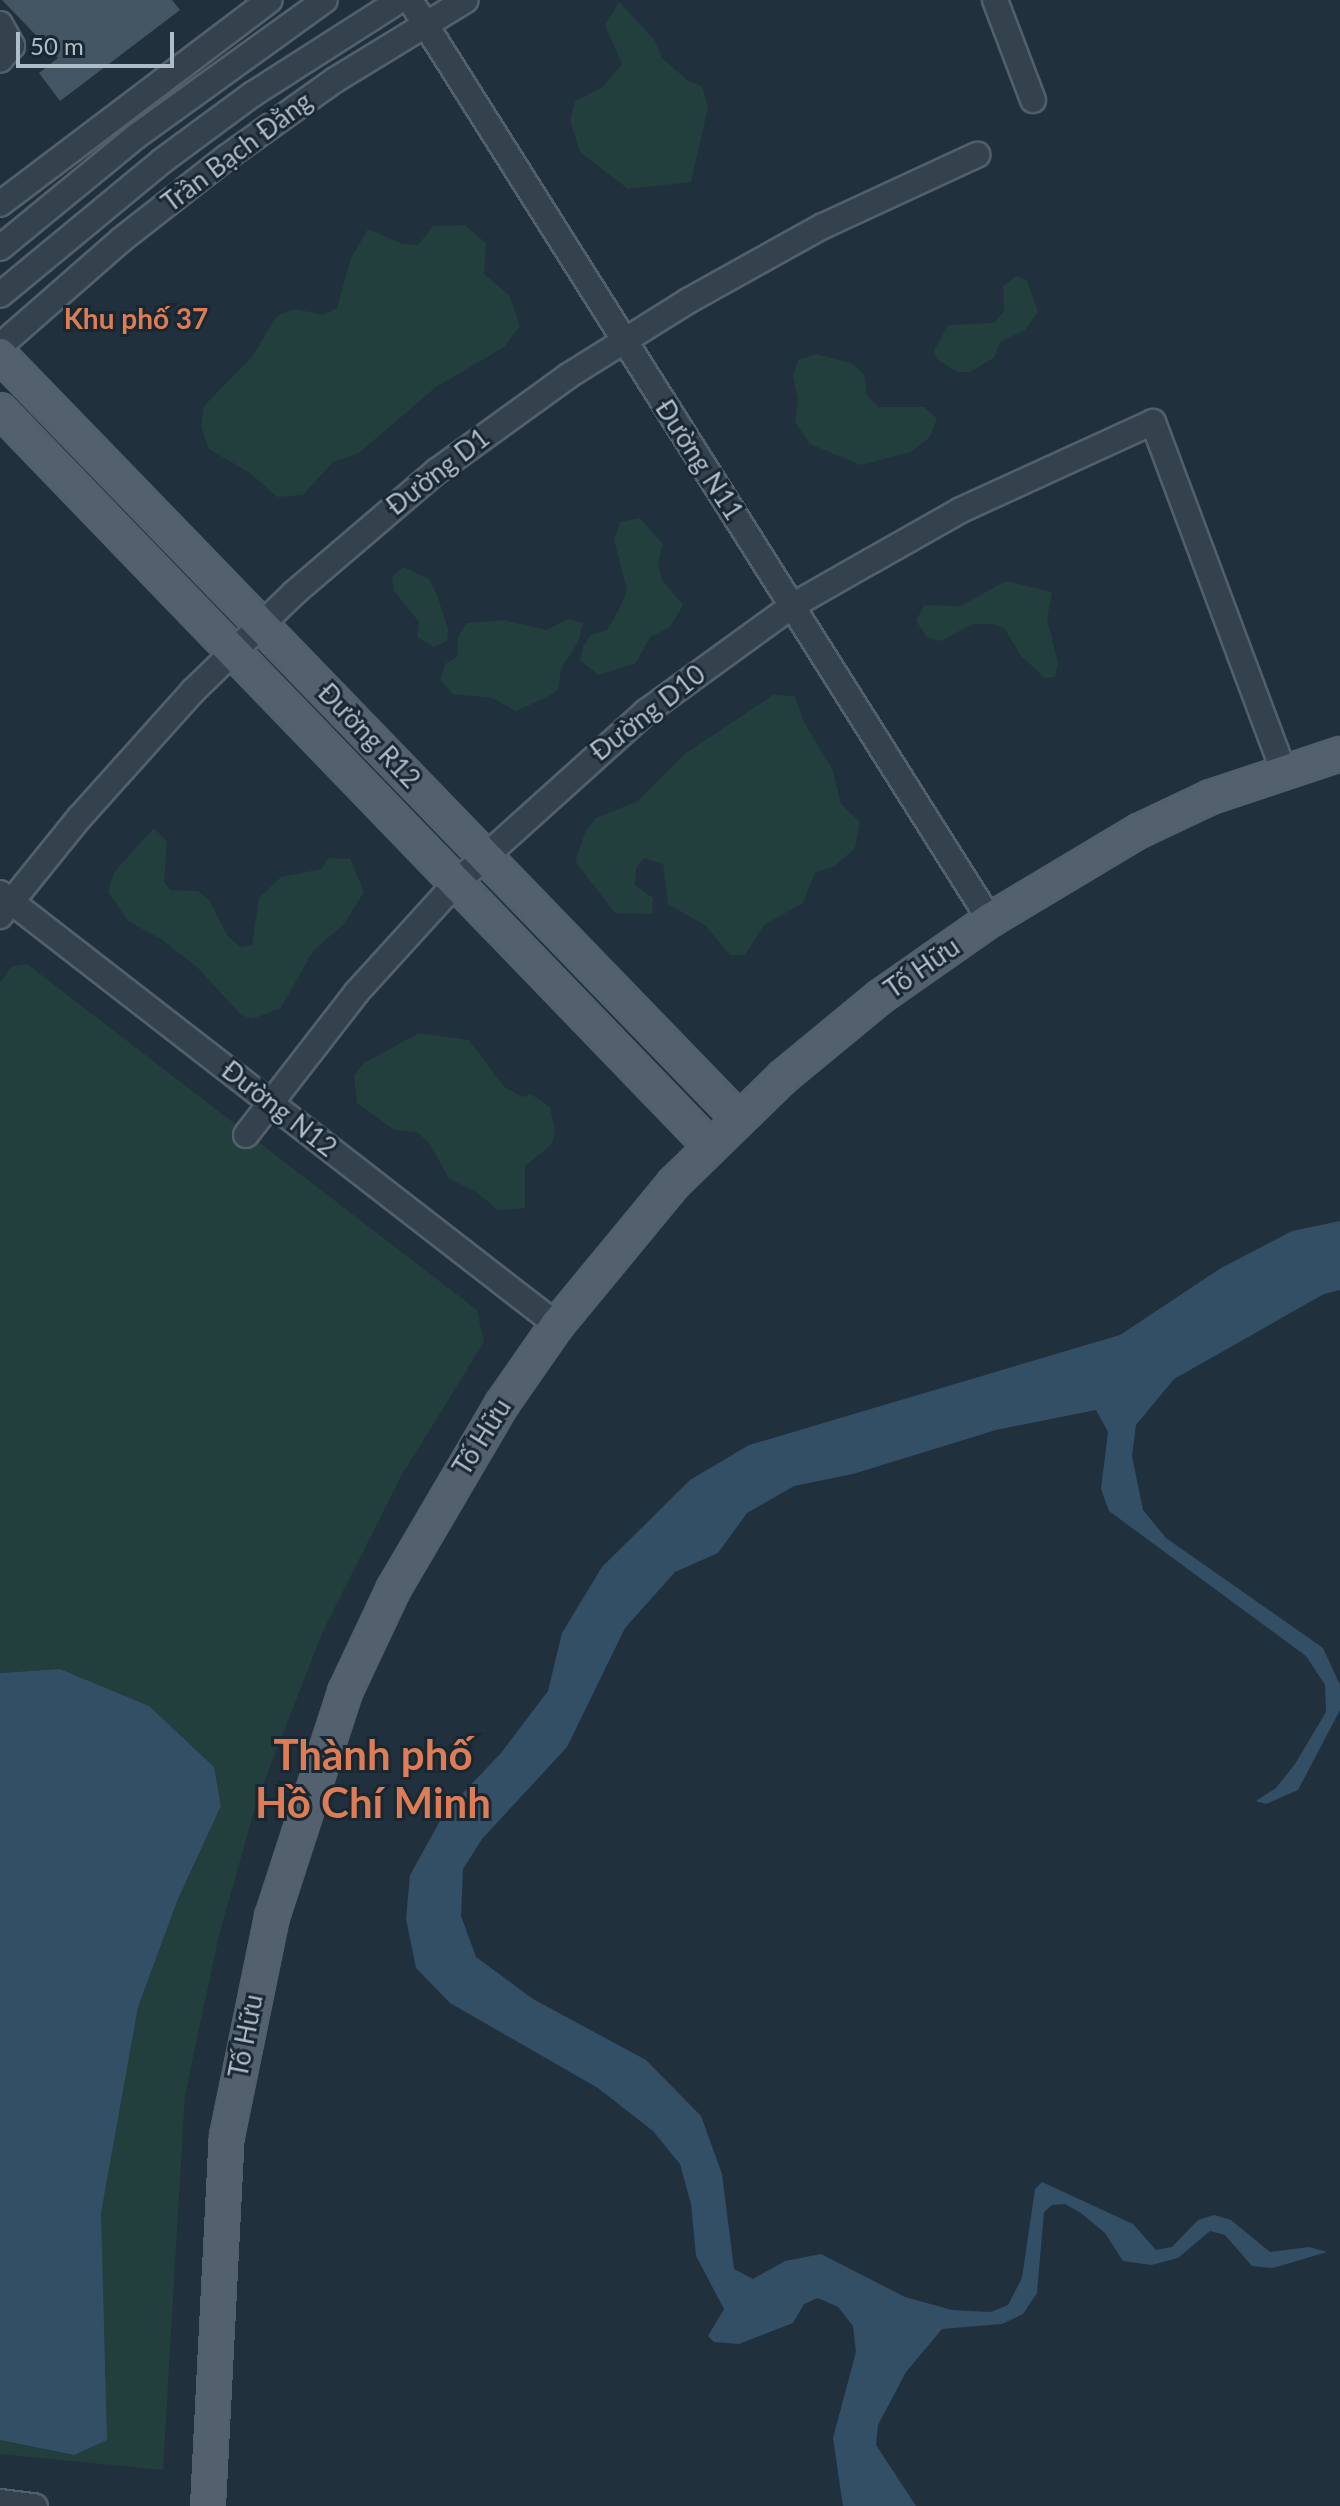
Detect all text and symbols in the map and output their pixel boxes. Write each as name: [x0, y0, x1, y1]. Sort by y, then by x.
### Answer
scale bar: [20, 16, 178, 66]
text: 50 m: [30, 31, 84, 60]
street label: Trần Bạch Đằng: [156, 86, 318, 218]
district label: Khu phố 37: [64, 301, 208, 335]
street label: Đường N11: [649, 394, 749, 526]
street label: Đường D1: [380, 422, 496, 522]
street label: Đường D10: [585, 659, 711, 767]
street label: Đường R12: [312, 677, 426, 795]
street label: Tố Hữu: [879, 931, 965, 1005]
street label: Đường N12: [216, 1055, 342, 1163]
street label: Tố Hữu: [446, 1393, 518, 1481]
district label: Thành phố Hồ Chí Minh: [255, 1729, 491, 1828]
street label: Tố Hữu: [223, 1992, 269, 2080]

